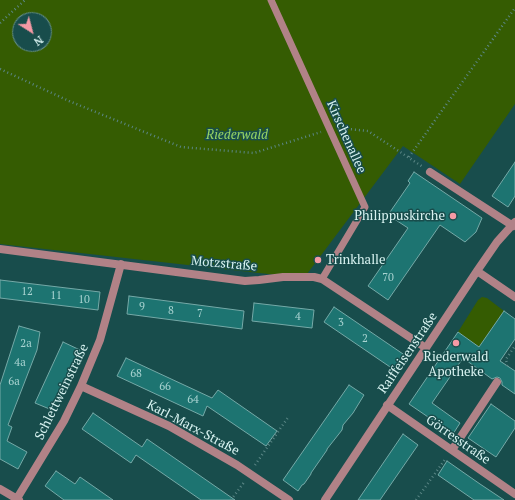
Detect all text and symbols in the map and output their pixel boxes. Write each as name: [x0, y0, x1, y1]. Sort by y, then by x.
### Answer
north arrow: [12, 12, 52, 52]
text: N: [31, 33, 46, 49]
street label: Kirschenallee: [323, 98, 369, 176]
park label: Riederwald: [206, 127, 268, 143]
place label: Philippuskirche: [354, 208, 445, 224]
marker: Philippuskirche: [448, 211, 458, 221]
place label: Trinkhalle: [326, 252, 386, 268]
street label: Motzstraße: [190, 253, 258, 275]
marker: Trinkhalle: [313, 255, 323, 265]
house number: 70: [382, 271, 394, 285]
house number: 12: [21, 285, 33, 299]
house number: 11: [50, 289, 62, 303]
house number: 10: [78, 293, 90, 307]
house number: 9: [139, 300, 145, 314]
house number: 8: [168, 304, 174, 318]
house number: 7: [197, 307, 203, 321]
street label: Raiffeisenstraße: [375, 309, 441, 397]
house number: 4: [295, 310, 301, 324]
house number: 3: [338, 316, 344, 330]
house number: 2: [362, 332, 368, 346]
house number: 2a: [20, 337, 32, 351]
marker: Riederwald Apotheke: [451, 338, 461, 348]
street label: Schlettweinstraße: [32, 341, 92, 443]
place label: Riederwald Apotheke: [424, 349, 488, 380]
house number: 4a: [14, 356, 26, 370]
house number: 68: [130, 367, 142, 381]
house number: 6a: [8, 375, 20, 389]
house number: 66: [159, 380, 171, 394]
house number: 64: [187, 393, 199, 407]
street label: Karl-Marx-Straße: [144, 397, 242, 459]
street label: Görresstraße: [423, 412, 493, 468]

